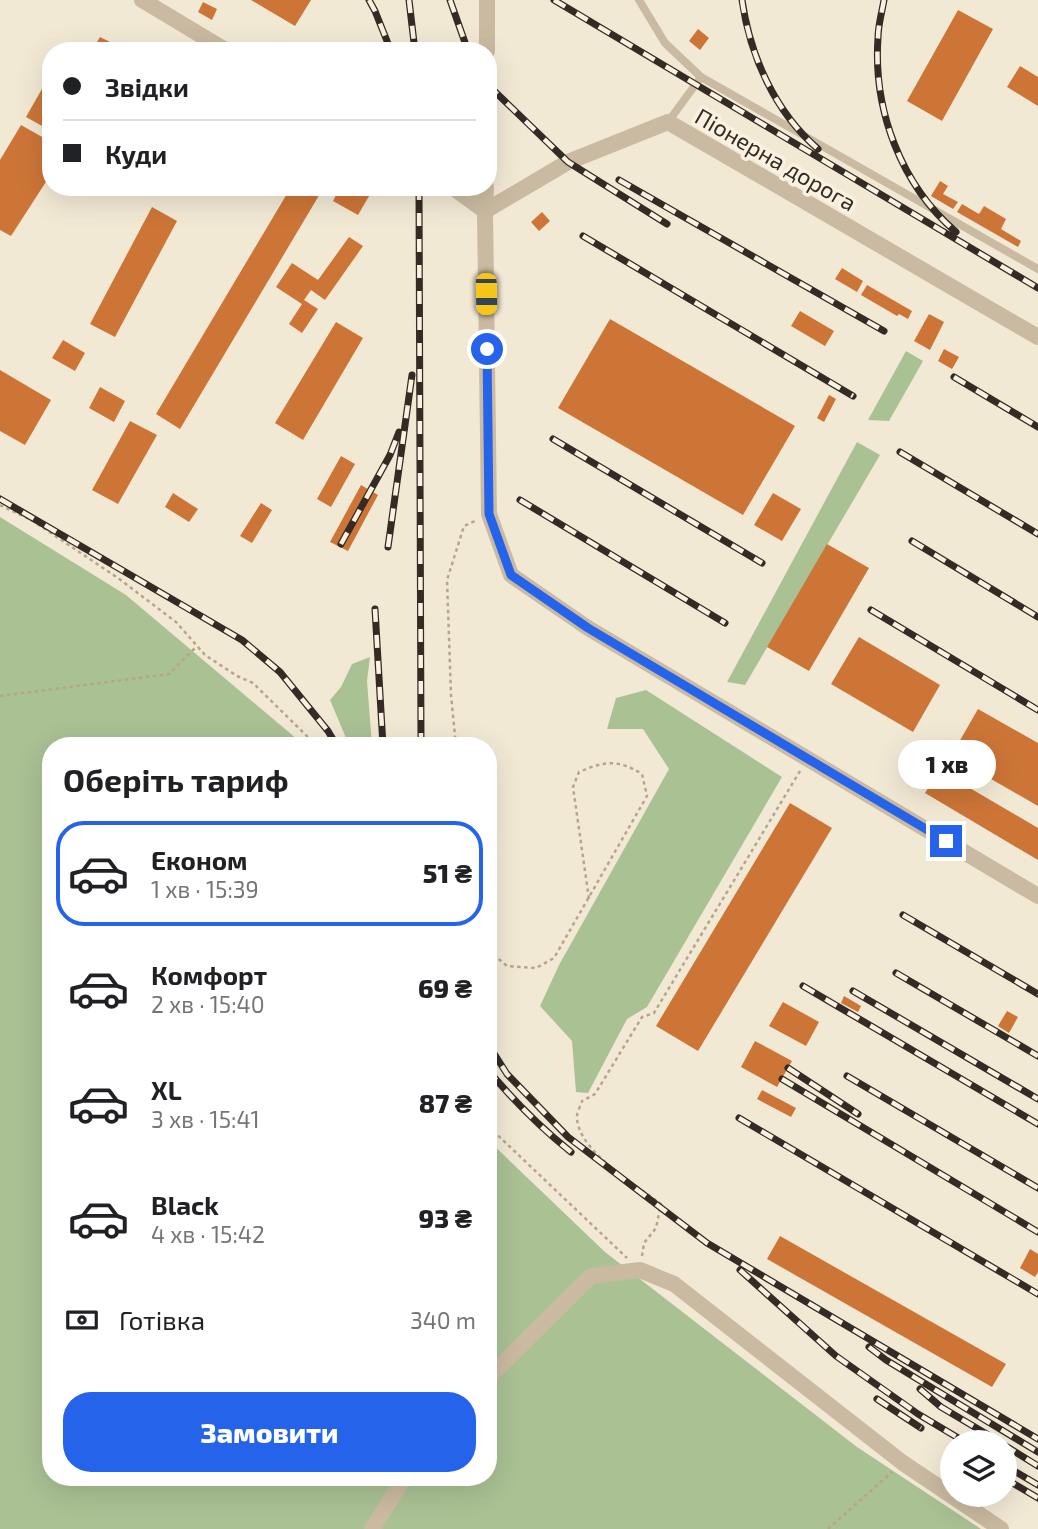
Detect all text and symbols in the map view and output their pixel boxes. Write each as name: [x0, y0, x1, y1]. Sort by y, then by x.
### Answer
text: Звідки: [105, 71, 189, 102]
street label: Піонерна дорога: [691, 102, 861, 216]
text: Куди: [105, 138, 167, 169]
car: [476, 273, 497, 315]
route start: [471, 333, 503, 365]
callout: 1 хв: [897, 740, 995, 788]
text: 1 хв: [926, 750, 968, 778]
text: Оберіть тариф: [63, 760, 289, 798]
route end: [930, 825, 962, 857]
icon: car: [67, 842, 130, 905]
text: Економ: [151, 844, 248, 875]
text: 51 ₴: [423, 857, 472, 888]
text: 1 хв · 15:39: [151, 875, 259, 903]
icon: car: [67, 957, 130, 1020]
text: Комфорт: [151, 959, 267, 990]
text: 69 ₴: [418, 972, 472, 1003]
text: 2 хв · 15:40: [151, 990, 265, 1018]
icon: car: [67, 1072, 130, 1135]
text: XL: [151, 1074, 182, 1105]
text: 87 ₴: [419, 1087, 472, 1118]
text: 3 хв · 15:41: [151, 1105, 260, 1133]
icon: car: [67, 1187, 130, 1250]
text: Black: [151, 1189, 219, 1220]
text: 93 ₴: [419, 1202, 472, 1233]
text: 4 хв · 15:42: [151, 1220, 265, 1248]
icon: cash: [63, 1301, 101, 1339]
text: Готівка: [119, 1304, 205, 1335]
text: 340 m: [410, 1306, 476, 1334]
button: Замовити: [63, 1392, 476, 1472]
map controls: [940, 1430, 1017, 1507]
button: layers: [940, 1430, 1017, 1507]

